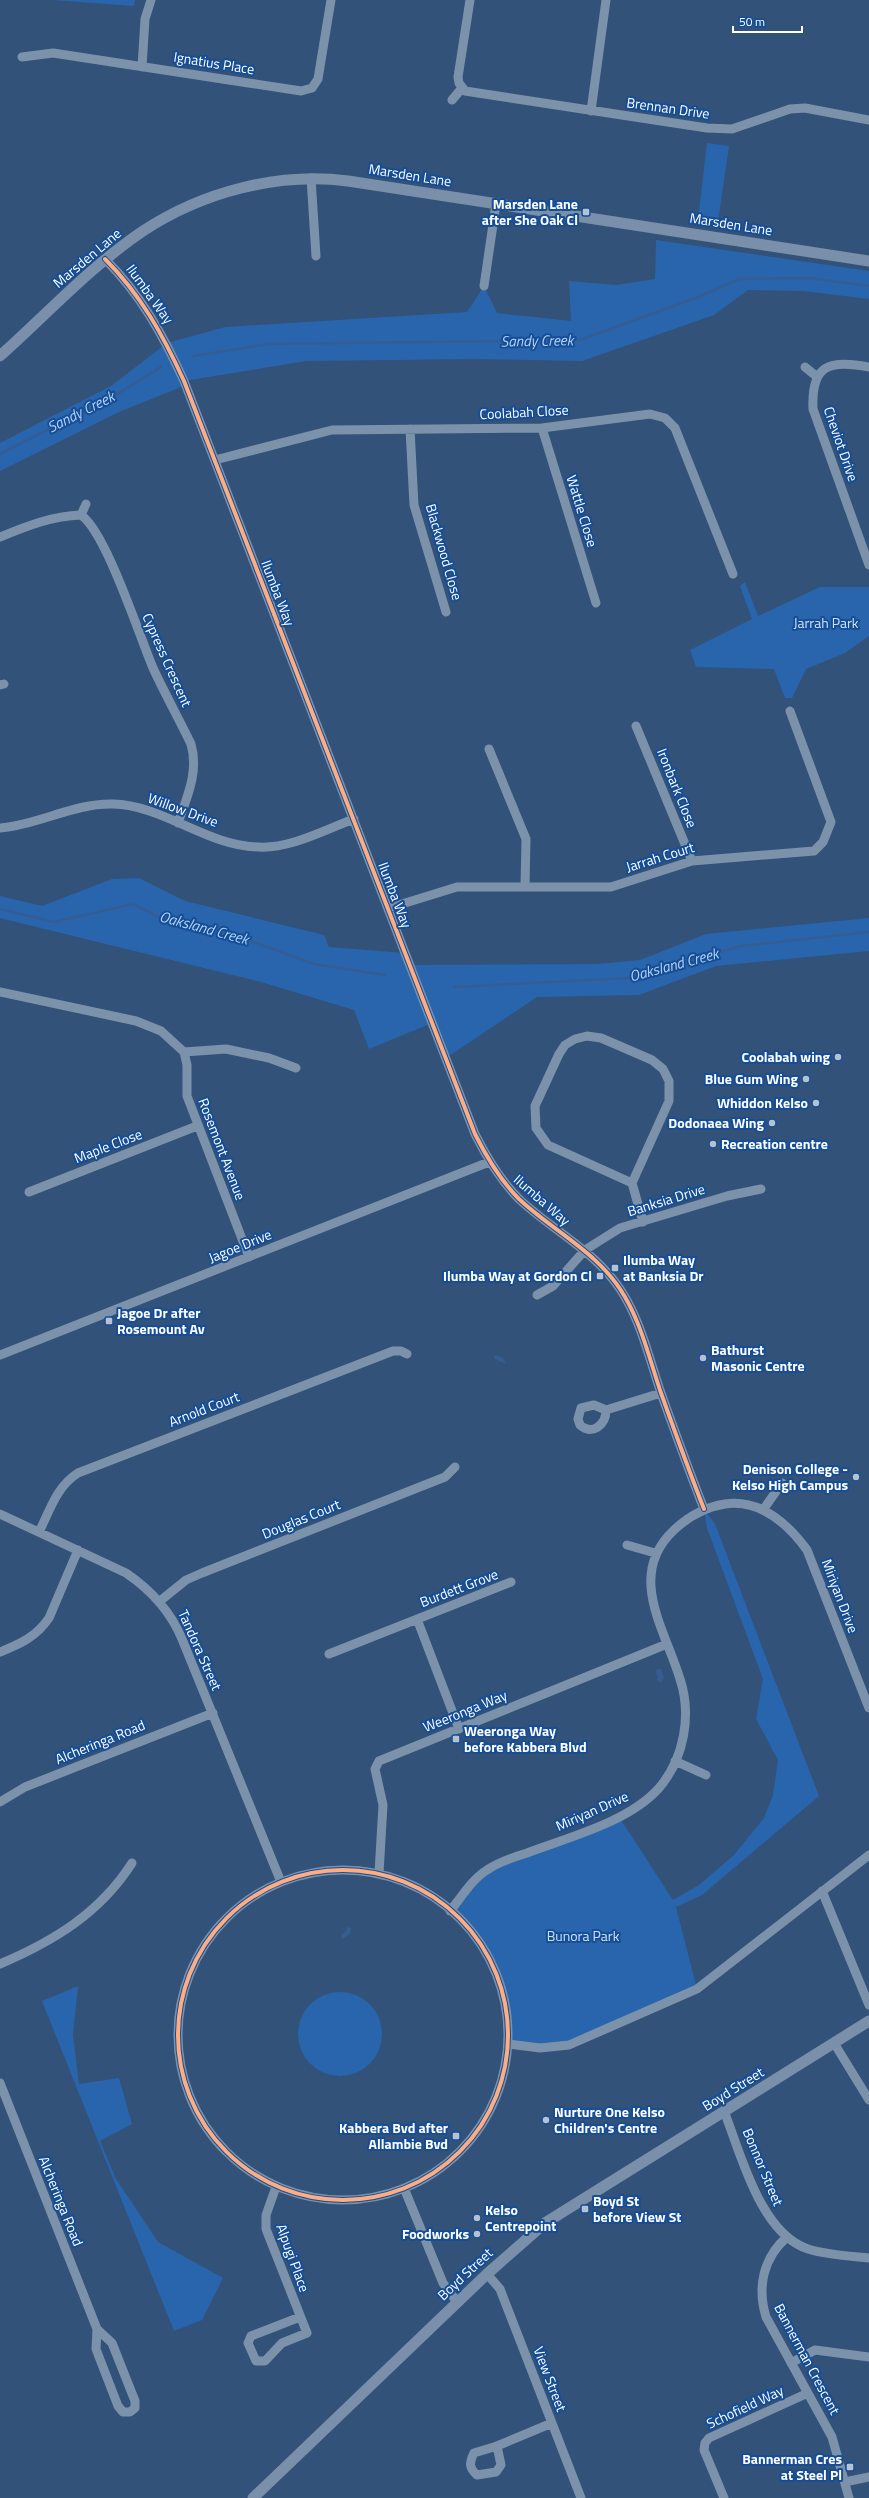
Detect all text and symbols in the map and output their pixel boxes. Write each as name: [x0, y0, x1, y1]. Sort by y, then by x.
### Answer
scale bar: [733, 8, 802, 34]
text: 50 m: [739, 12, 765, 31]
street label: Ignatius Place: [172, 46, 256, 79]
street label: Brennan Drive: [625, 91, 711, 124]
street label: Marsden Lane: [367, 158, 453, 191]
place label: Marsden Lane after She Oak Cl: [482, 193, 578, 230]
marker: Marsden Lane after She Oak Cl: [581, 207, 591, 217]
street label: Marsden Lane: [688, 207, 774, 240]
street label: Marsden Lane: [48, 223, 125, 293]
street label: Ilumba Way: [122, 260, 179, 328]
water label: Sandy Creek: [500, 328, 576, 353]
water label: Sandy Creek: [43, 384, 120, 438]
street label: Coolabah Close: [479, 399, 569, 424]
street label: Cheviot Drive: [819, 404, 864, 484]
street label: Wattle Close: [562, 472, 603, 549]
street label: Blackwood Close: [421, 501, 468, 603]
street label: Ilumba Way: [256, 557, 301, 629]
street label: Cypress Crescent: [137, 610, 198, 710]
park label: Jarrah Park: [793, 612, 859, 633]
street label: Ironbark Close: [652, 745, 703, 831]
street label: Willow Drive: [145, 787, 221, 832]
street label: Jarrah Court: [623, 836, 697, 877]
street label: Ilumba Way: [373, 859, 418, 931]
water label: Oaksland Creek: [157, 905, 254, 951]
water label: Oaksland Creek: [627, 941, 723, 987]
place label: Coolabah wing: [741, 1046, 831, 1067]
marker: Coolabah wing: [833, 1052, 843, 1062]
place label: Blue Gum Wing: [705, 1068, 799, 1089]
marker: Blue Gum Wing: [801, 1074, 811, 1084]
place label: Whiddon Kelso: [717, 1092, 808, 1113]
street label: Rosemont Avenue: [193, 1095, 252, 1203]
marker: Whiddon Kelso: [811, 1098, 821, 1108]
place label: Dodonaea Wing: [668, 1112, 765, 1133]
marker: Dodonaea Wing: [767, 1118, 777, 1128]
street label: Maple Close: [71, 1123, 145, 1168]
place label: Recreation centre: [721, 1133, 828, 1154]
marker: Recreation centre: [708, 1139, 718, 1149]
street label: Ilumba Way: [509, 1169, 575, 1230]
street label: Banksia Drive: [624, 1178, 707, 1221]
street label: Jagoe Drive: [205, 1223, 275, 1268]
place label: Ilumba Way at Banksia Dr: [623, 1249, 704, 1286]
marker: Ilumba Way at Banksia Dr: [610, 1263, 620, 1273]
place label: Ilumba Way at Gordon Cl: [443, 1265, 592, 1286]
marker: Ilumba Way at Gordon Cl: [595, 1271, 605, 1281]
place label: Jagoe Dr after Rosemount Av: [117, 1302, 205, 1339]
marker: Jagoe Dr after Rosemount Av: [104, 1316, 114, 1326]
place label: Bathurst Masonic Centre: [711, 1339, 805, 1376]
marker: Bathurst Masonic Centre: [698, 1353, 708, 1363]
street label: Arnold Court: [166, 1385, 242, 1432]
place label: Denison College - Kelso High Campus: [732, 1458, 848, 1495]
marker: Denison College - Kelso High Campus: [851, 1472, 861, 1482]
street label: Douglas Court: [258, 1493, 343, 1544]
street label: Miriyan Drive: [817, 1556, 864, 1636]
street label: Burdett Grove: [417, 1563, 501, 1612]
street label: Tandora Street: [173, 1606, 228, 1694]
street label: Weeronga Way: [420, 1684, 510, 1737]
street label: Alcheringa Road: [52, 1714, 148, 1769]
place label: Weeronga Way before Kabbera Blvd: [464, 1720, 587, 1757]
marker: Weeronga Way before Kabbera Blvd: [451, 1734, 461, 1744]
street label: Miriyan Drive: [552, 1785, 632, 1836]
park label: Bunora Park: [547, 1925, 620, 1946]
street label: Boyd Street: [698, 2061, 768, 2116]
place label: Nurture One Kelso Children's Centre: [554, 2101, 665, 2138]
marker: Nurture One Kelso Children's Centre: [541, 2115, 551, 2125]
place label: Kabbera Bvd after Allambie Bvd: [339, 2117, 448, 2154]
street label: Bonnor Street: [738, 2125, 789, 2209]
marker: Kabbera Bvd after Allambie Bvd: [451, 2131, 461, 2141]
street label: Alcheringa Road: [34, 2153, 89, 2249]
place label: Boyd St before View St: [593, 2190, 681, 2227]
place label: Kelso Centrepoint: [485, 2199, 556, 2236]
marker: Boyd St before View St: [580, 2204, 590, 2214]
marker: Kelso Centrepoint: [472, 2213, 482, 2223]
street label: Alpugi Place: [271, 2221, 316, 2295]
place label: Foodworks: [402, 2223, 469, 2244]
marker: Foodworks: [472, 2229, 482, 2239]
street label: Boyd Street: [432, 2242, 497, 2305]
street label: Bannerman Crescent: [769, 2299, 846, 2418]
street label: View Street: [528, 2343, 572, 2414]
street label: Schofield Way: [703, 2379, 787, 2434]
place label: Bannerman Cres at Steel Pl: [742, 2448, 842, 2485]
marker: Bannerman Cres at Steel Pl: [845, 2462, 855, 2472]

